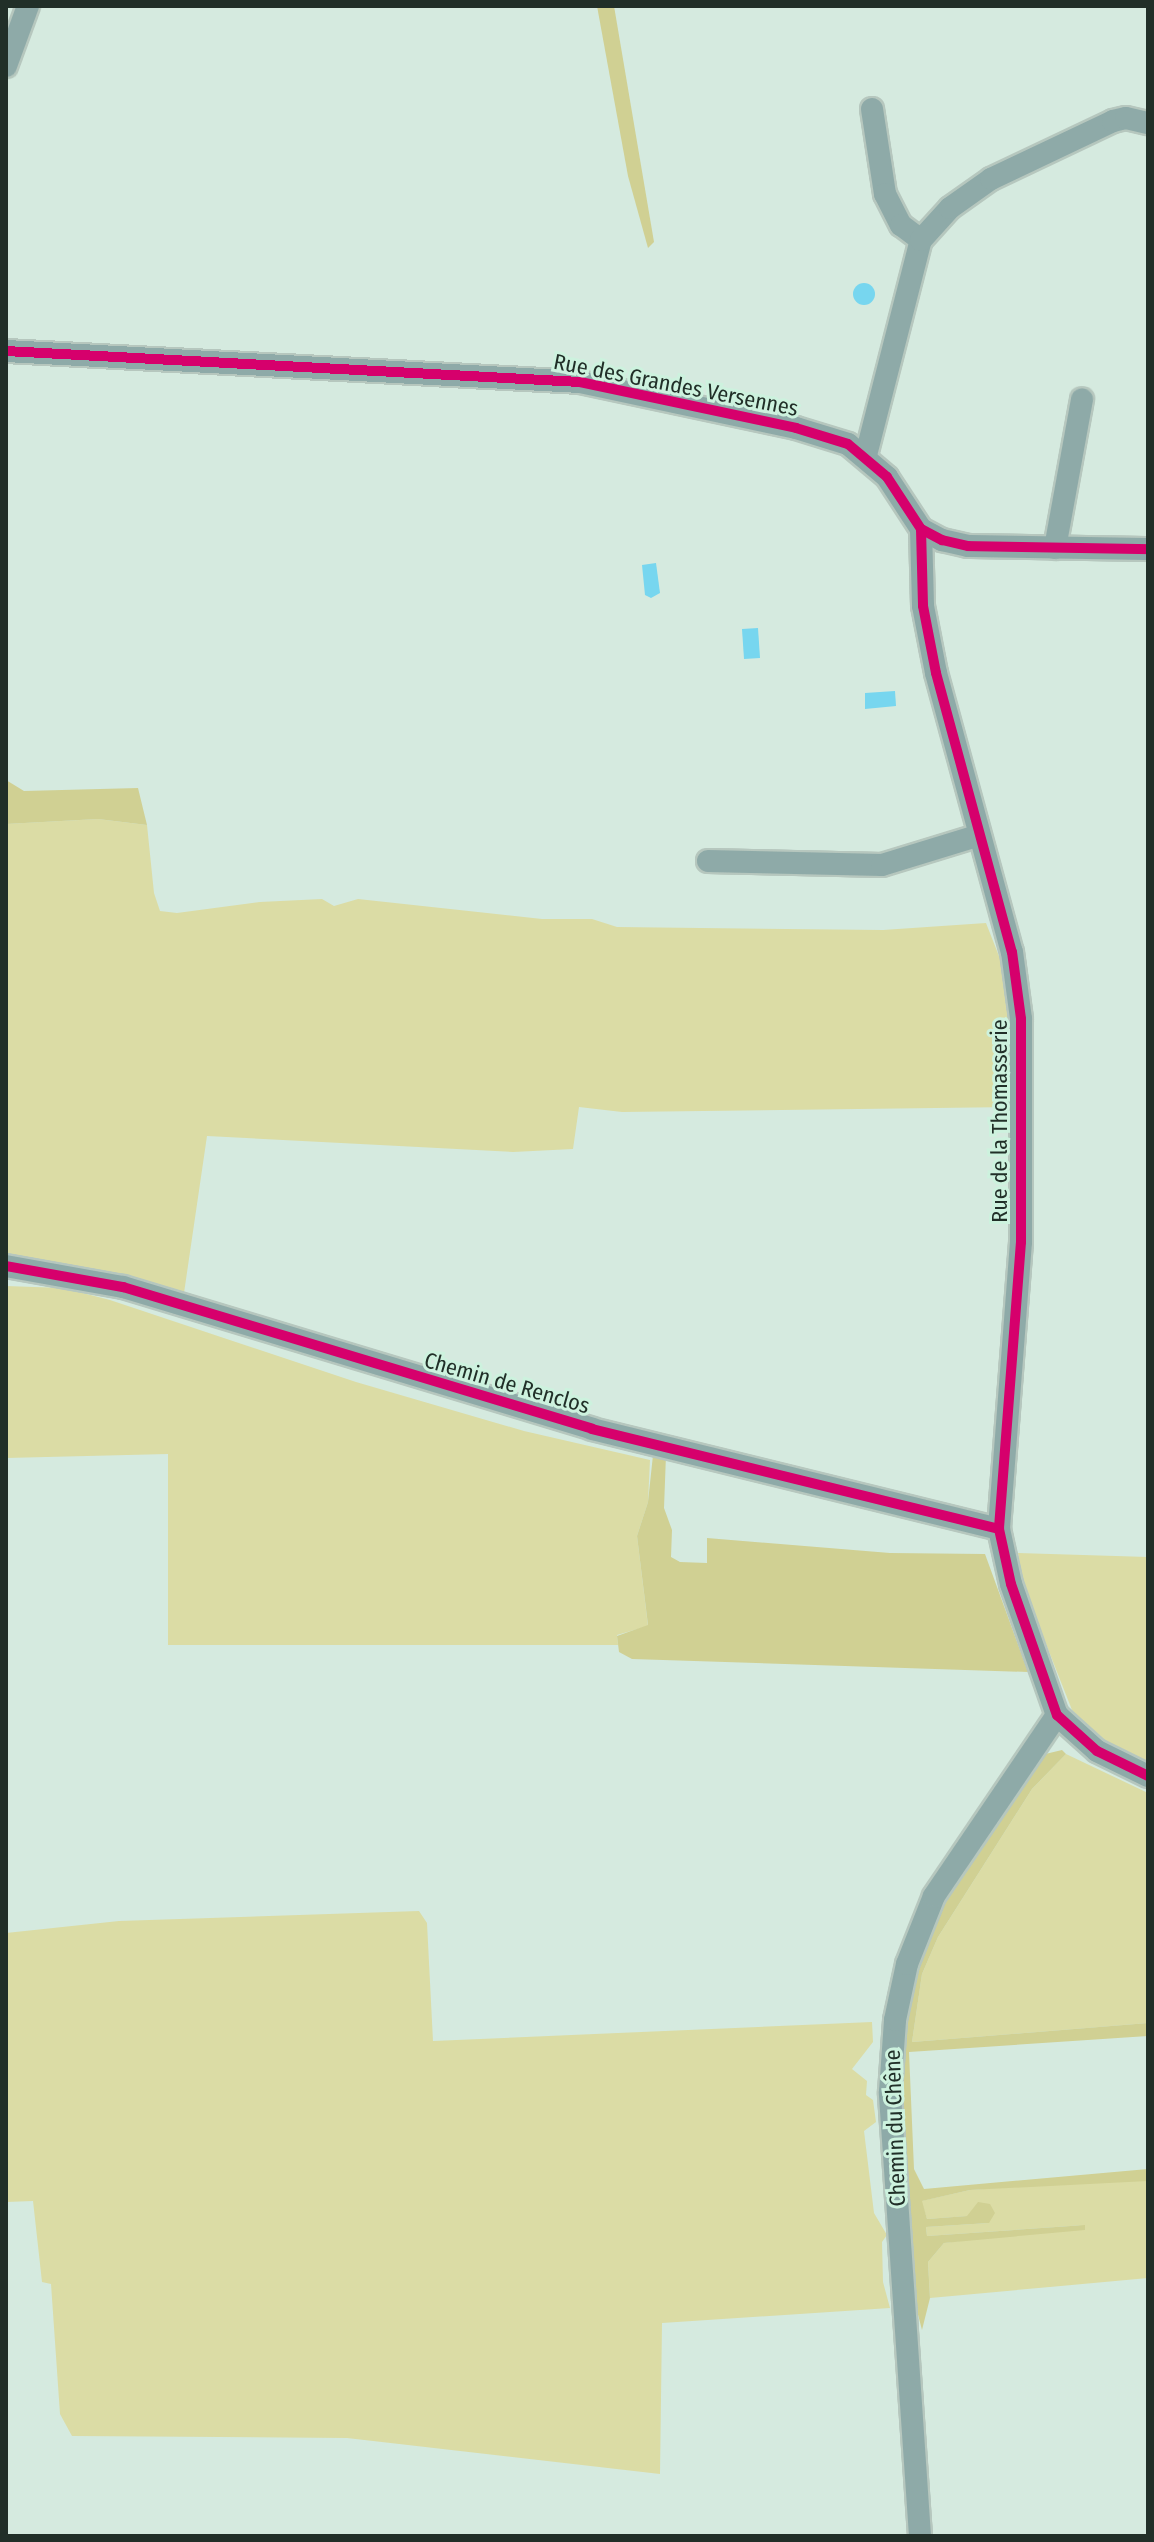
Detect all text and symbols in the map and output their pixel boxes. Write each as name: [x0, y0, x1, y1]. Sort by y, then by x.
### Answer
street label: Rue des Grandes Versennes: [551, 348, 801, 422]
street label: Rue de la Thomasserie: [987, 1019, 1013, 1223]
street label: Chemin de Renclos: [421, 1347, 593, 1419]
street label: Chemin du Chêne: [879, 2049, 911, 2207]

